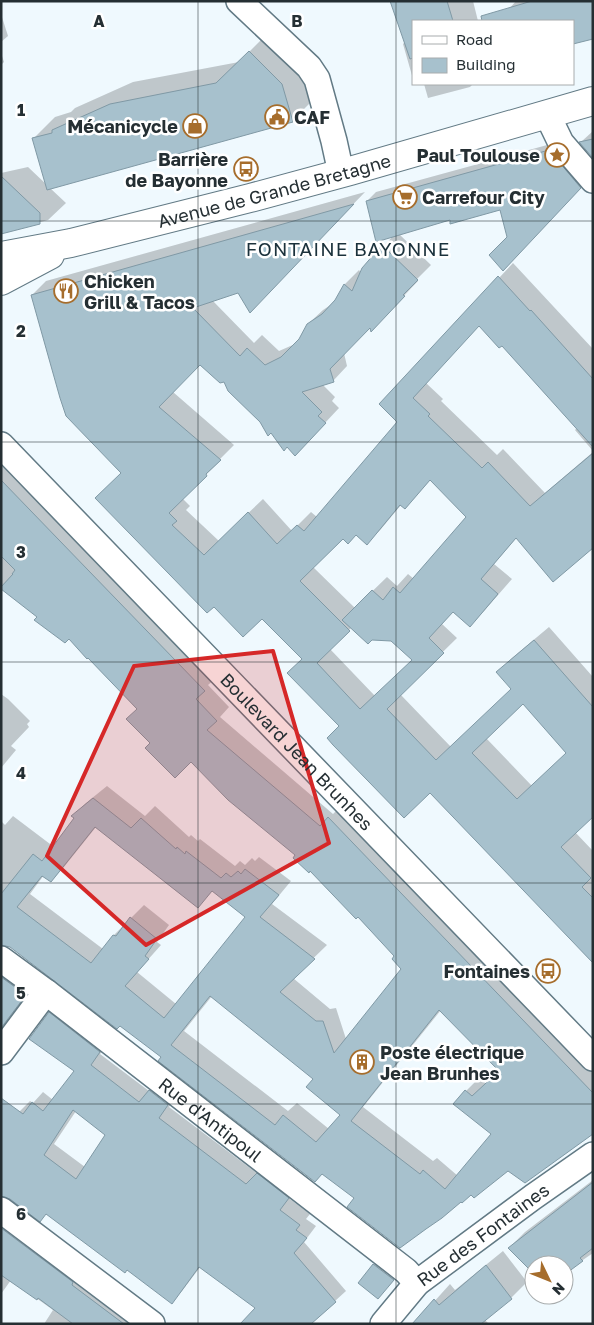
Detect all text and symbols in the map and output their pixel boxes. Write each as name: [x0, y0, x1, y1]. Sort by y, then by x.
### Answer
text: A: [93, 11, 105, 31]
text: B: [291, 11, 303, 31]
legend: [412, 20, 574, 85]
text: Road: [456, 30, 493, 48]
text: Building: [456, 55, 516, 73]
text: 1: [17, 100, 25, 120]
public building icon: CAF: [264, 104, 290, 130]
place label: CAF: [294, 106, 330, 128]
shop icon: Mécanicycle: [182, 113, 208, 139]
place label: Mécanicycle: [67, 115, 178, 137]
place icon: Paul Toulouse: [544, 142, 570, 168]
place label: Paul Toulouse: [417, 144, 540, 166]
place label: Barrière de Bayonne: [125, 148, 228, 191]
street label: Avenue de Grande Bretagne: [155, 149, 393, 232]
bus stop icon: Barrière de Bayonne: [233, 156, 259, 182]
supermarket icon: Carrefour City: [392, 184, 418, 210]
place label: Carrefour City: [422, 186, 545, 208]
district label: FONTAINE BAYONNE: [246, 237, 450, 260]
place label: Chicken Grill & Tacos: [84, 270, 195, 313]
restaurant icon: Chicken Grill & Tacos: [53, 278, 79, 304]
text: 2: [16, 321, 26, 341]
text: 3: [16, 542, 26, 562]
street label: Boulevard Jean Brunhes: [216, 668, 378, 835]
text: 4: [16, 763, 26, 783]
bus stop icon: Fontaines: [535, 958, 561, 984]
place label: Fontaines: [444, 960, 530, 982]
text: 5: [16, 983, 26, 1003]
place label: Poste électrique Jean Brunhes: [380, 1041, 524, 1084]
building icon: Poste électrique Jean Brunhes: [349, 1049, 375, 1075]
street label: Rue d'Antipoul: [154, 1073, 267, 1167]
street label: Rue des Fontaines: [412, 1178, 553, 1290]
text: 6: [16, 1204, 26, 1224]
north arrow: [524, 1255, 574, 1305]
text: N: [549, 1280, 569, 1299]

